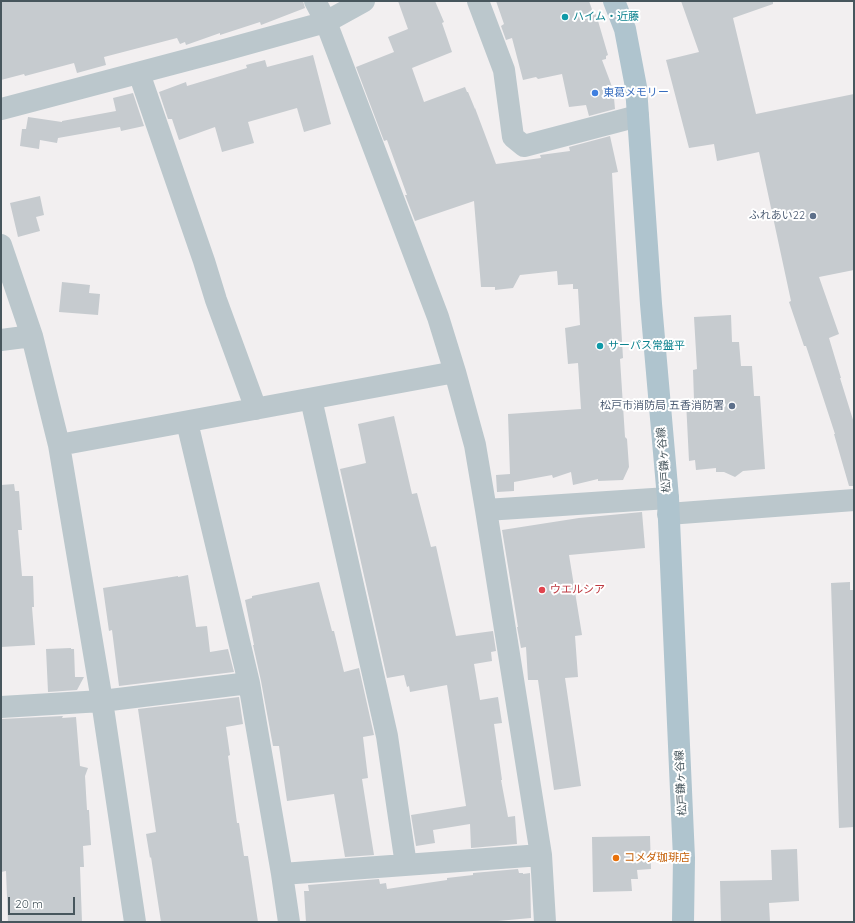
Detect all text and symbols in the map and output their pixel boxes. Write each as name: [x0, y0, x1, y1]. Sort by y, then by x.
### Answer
place label: ハイム・近藤: [573, 10, 639, 24]
marker: ハイム・近藤: [560, 12, 570, 22]
place label: 東葛メモリー: [603, 86, 669, 100]
marker: 東葛メモリー: [590, 88, 600, 98]
place label: ふれあい22: [749, 209, 805, 223]
marker: ふれあい22: [808, 211, 818, 221]
place label: サーパス常盤平: [608, 339, 685, 353]
marker: サーパス常盤平: [595, 341, 605, 351]
place label: 松戸市消防局 五香消防署: [600, 399, 724, 413]
marker: 松戸市消防局 五香消防署: [727, 401, 737, 411]
street label: 松戸鎌ヶ谷線: [655, 427, 673, 493]
place label: ウエルシア: [550, 583, 605, 597]
marker: ウエルシア: [537, 585, 547, 595]
street label: 松戸鎌ヶ谷線: [673, 750, 689, 816]
place label: コメダ珈琲店: [624, 851, 690, 865]
marker: コメダ珈琲店: [611, 853, 621, 863]
scale bar: [10, 889, 77, 915]
text: 20 m: [15, 896, 43, 911]

